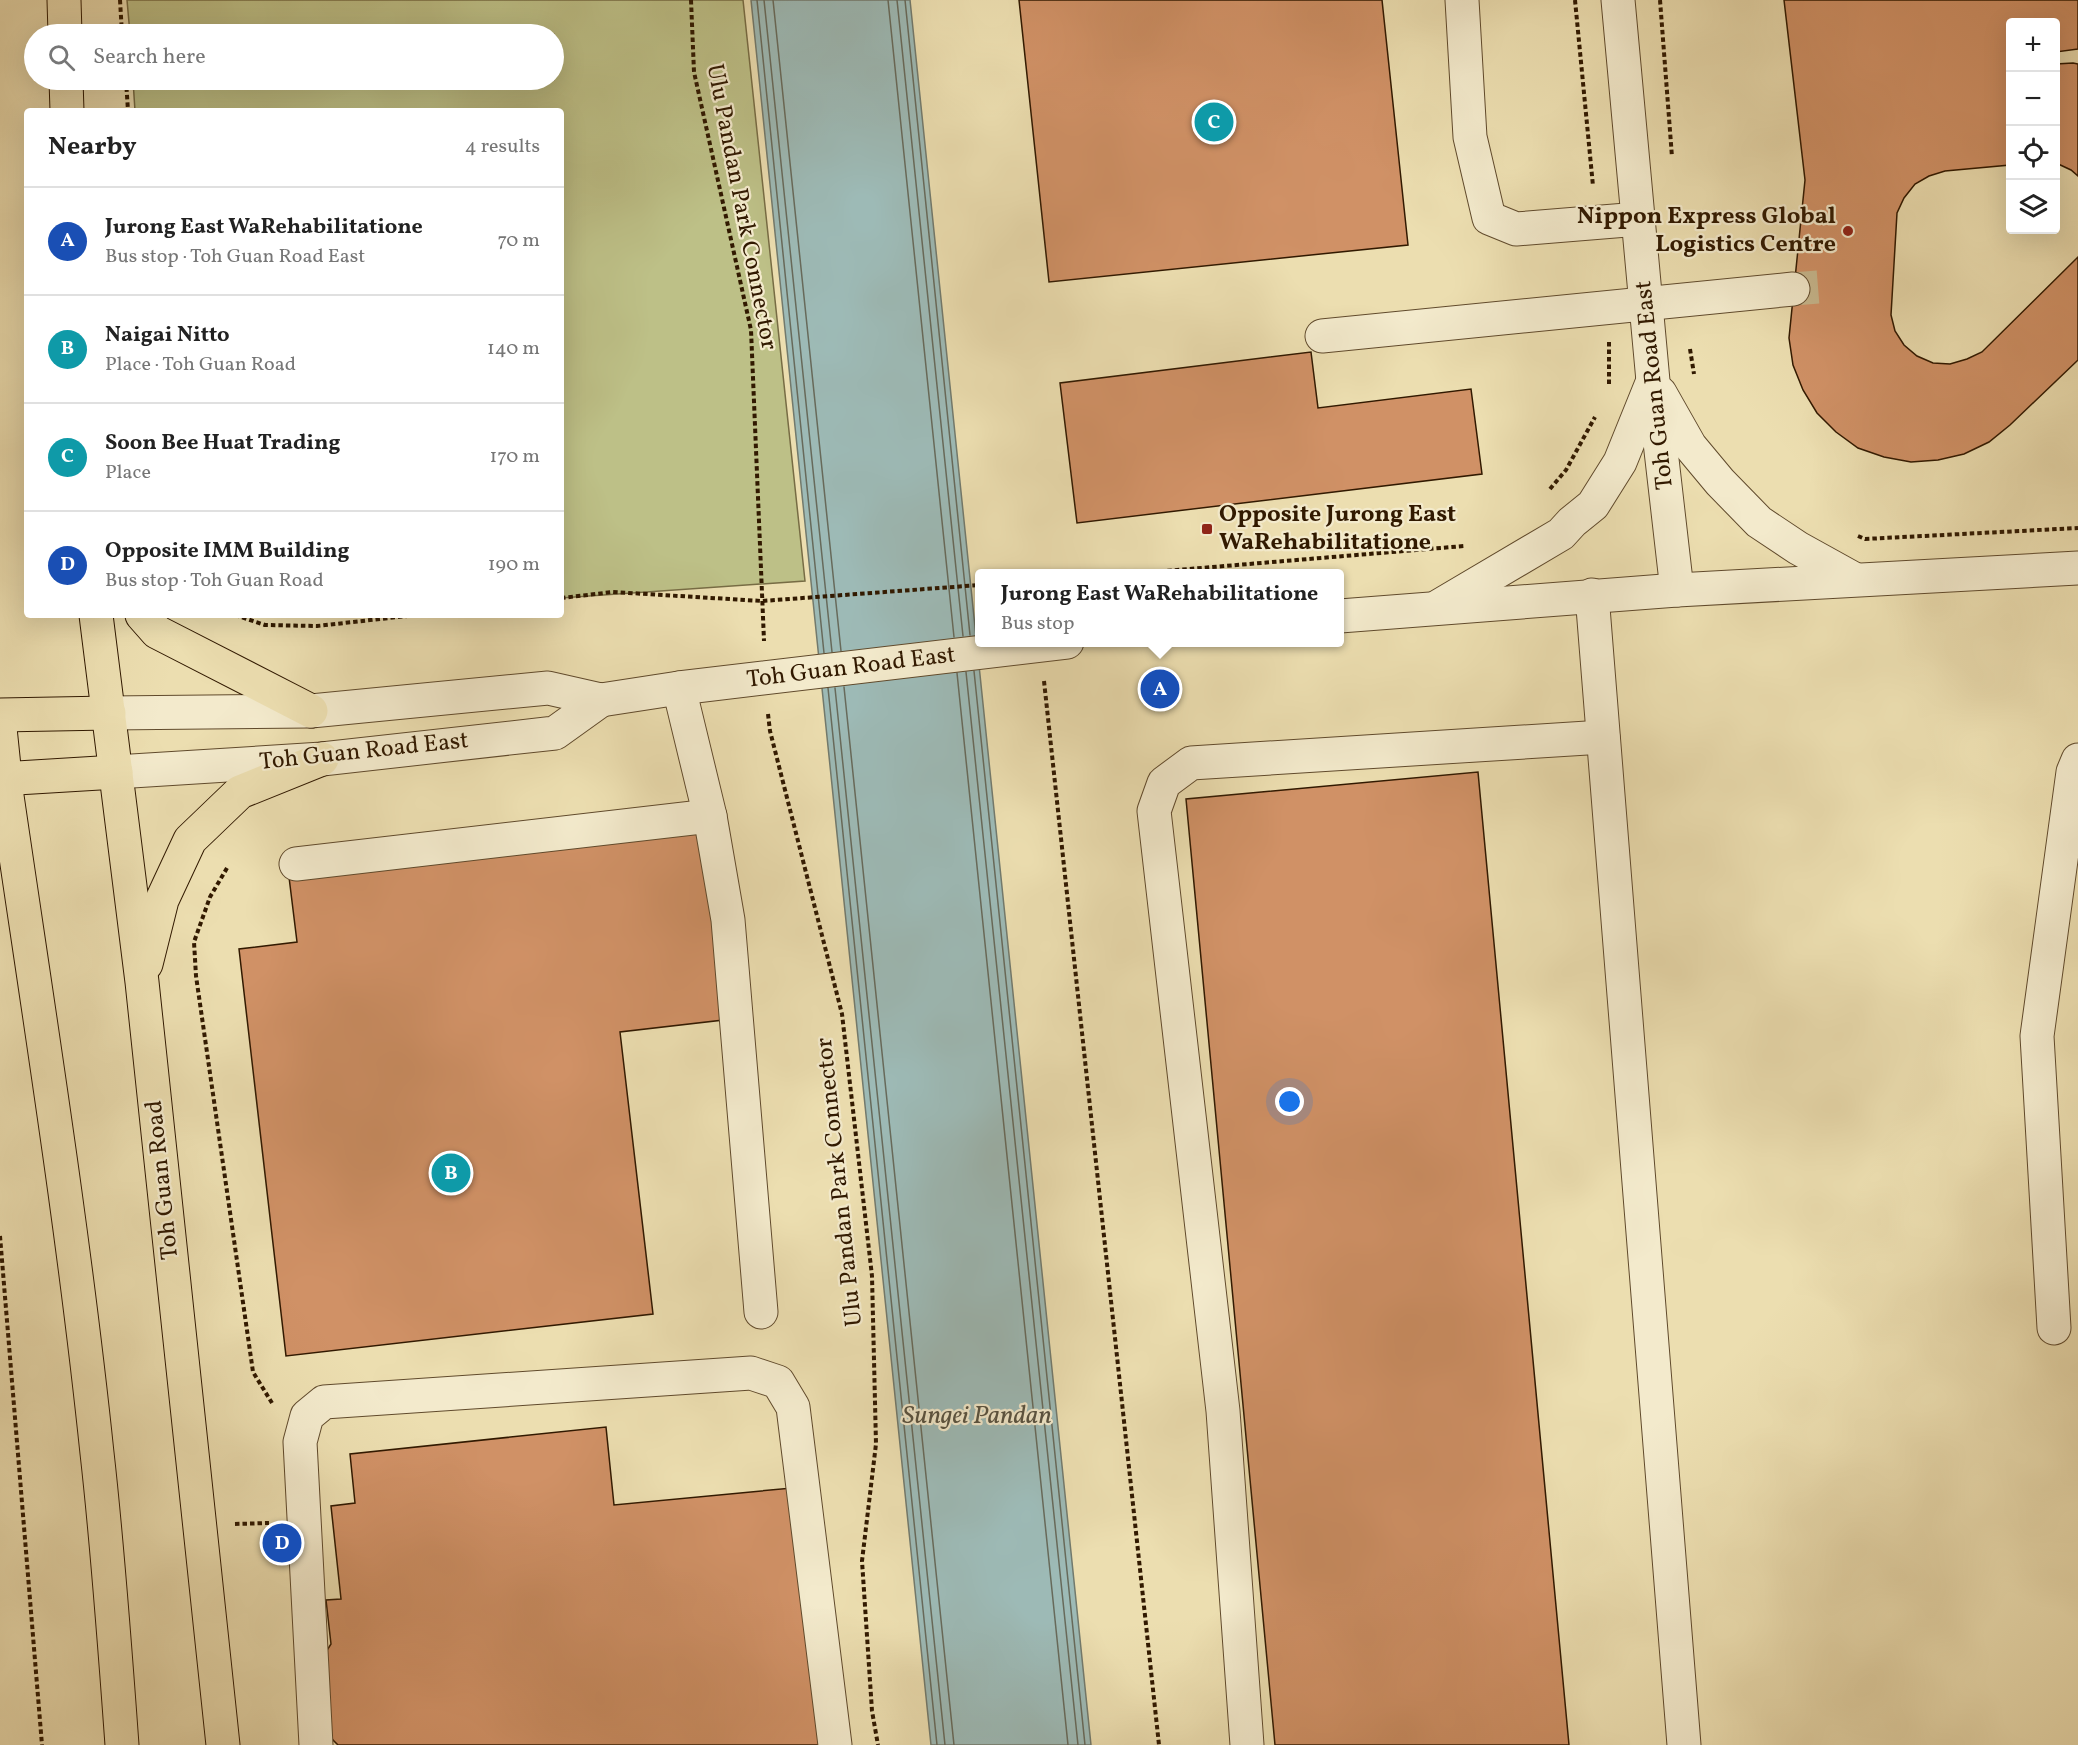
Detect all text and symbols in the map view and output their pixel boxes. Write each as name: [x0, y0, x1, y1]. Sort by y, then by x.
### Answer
map controls: [2006, 18, 2060, 234]
button: +: [2006, 18, 2060, 72]
search box: [24, 24, 564, 90]
icon: search: [45, 41, 78, 74]
text: Search here: [93, 42, 206, 73]
street label: Ulu Pandan Park Connector: [697, 61, 785, 353]
button: −: [2006, 72, 2060, 126]
pin: C: [1194, 100, 1234, 144]
button: locate: [2006, 126, 2060, 180]
text: Nearby: [48, 129, 137, 165]
text: 4 results: [465, 133, 540, 161]
button: layers: [2006, 180, 2060, 234]
place label: Nippon Express Global Logistics Centre: [1577, 200, 1836, 262]
text: Jurong East WaRehabilitatione: [105, 212, 423, 243]
marker: Nippon Express Global Logistics Centre: [1841, 224, 1855, 238]
text: A: [60, 227, 75, 255]
text: 70 m: [497, 227, 540, 255]
text: Bus stop · Toh Guan Road East: [105, 243, 365, 271]
street label: Toh Guan Road East: [1627, 279, 1683, 491]
text: Naigai Nitto: [105, 320, 230, 351]
text: B: [61, 335, 74, 363]
text: 140 m: [487, 335, 540, 363]
text: Place · Toh Guan Road: [105, 351, 296, 379]
text: Soon Bee Huat Trading: [105, 428, 341, 459]
text: C: [61, 443, 74, 471]
text: 170 m: [490, 443, 540, 471]
text: Place: [105, 459, 151, 487]
place label: Opposite Jurong East WaRehabilitatione: [1219, 498, 1456, 560]
marker: Opposite Jurong East WaRehabilitatione: [1200, 522, 1214, 536]
text: Opposite IMM Building: [105, 536, 350, 567]
text: D: [60, 551, 75, 579]
text: 190 m: [488, 551, 540, 579]
text: Bus stop · Toh Guan Road: [105, 567, 324, 595]
popup: [975, 569, 1344, 647]
text: Jurong East WaRehabilitatione: [1001, 579, 1318, 610]
text: Bus stop: [1001, 610, 1074, 638]
street label: Toh Guan Road East: [745, 638, 957, 698]
pin: A: [1140, 666, 1180, 712]
street label: Toh Guan Road East: [258, 724, 470, 780]
street label: Ulu Pandan Park Connector: [808, 1036, 872, 1328]
your location: [1275, 1087, 1304, 1116]
street label: Toh Guan Road: [138, 1098, 188, 1262]
pin: B: [432, 1150, 470, 1196]
water label: Sungei Pandan: [902, 1398, 1052, 1434]
pin: D: [262, 1520, 302, 1566]

